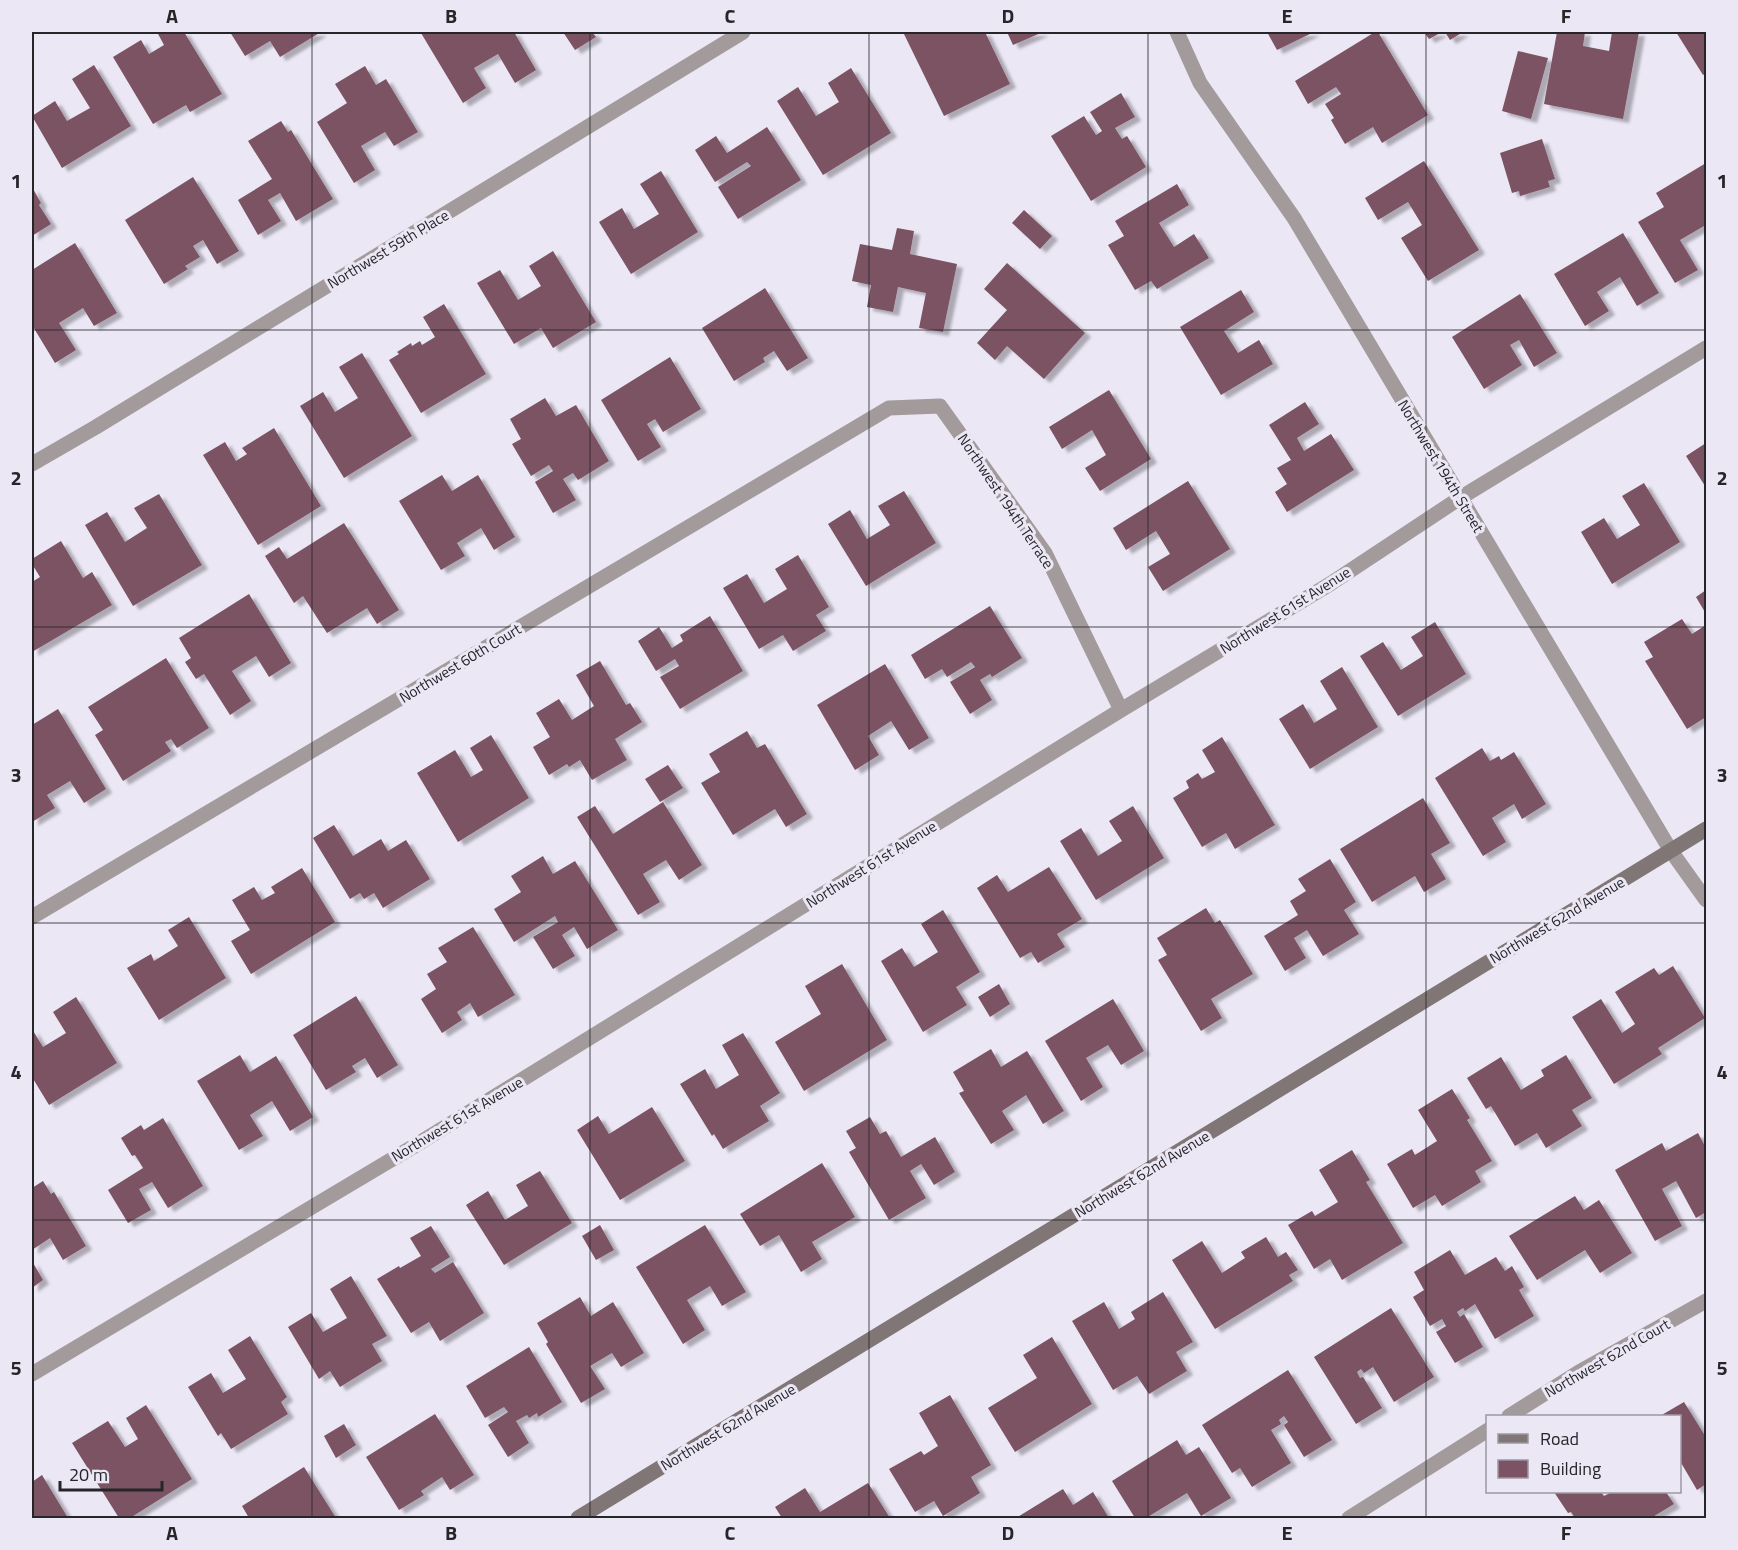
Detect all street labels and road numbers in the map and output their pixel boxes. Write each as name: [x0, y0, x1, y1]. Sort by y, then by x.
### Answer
street label: Northwest 59th Place: [323, 204, 453, 294]
street label: Northwest 194th Street: [1392, 395, 1490, 537]
street label: Northwest 194th Terrace: [952, 429, 1060, 573]
street label: Northwest 61st Avenue: [1215, 560, 1355, 660]
street label: Northwest 60th Court: [395, 617, 526, 709]
street label: Northwest 61st Avenue: [801, 814, 941, 914]
street label: Northwest 62nd Avenue: [1485, 871, 1629, 969]
street label: Northwest 61st Avenue: [387, 1070, 527, 1168]
street label: Northwest 62nd Avenue: [1070, 1125, 1214, 1223]
street label: Northwest 62nd Court: [1540, 1312, 1675, 1403]
street label: Northwest 62nd Avenue: [656, 1378, 800, 1476]

